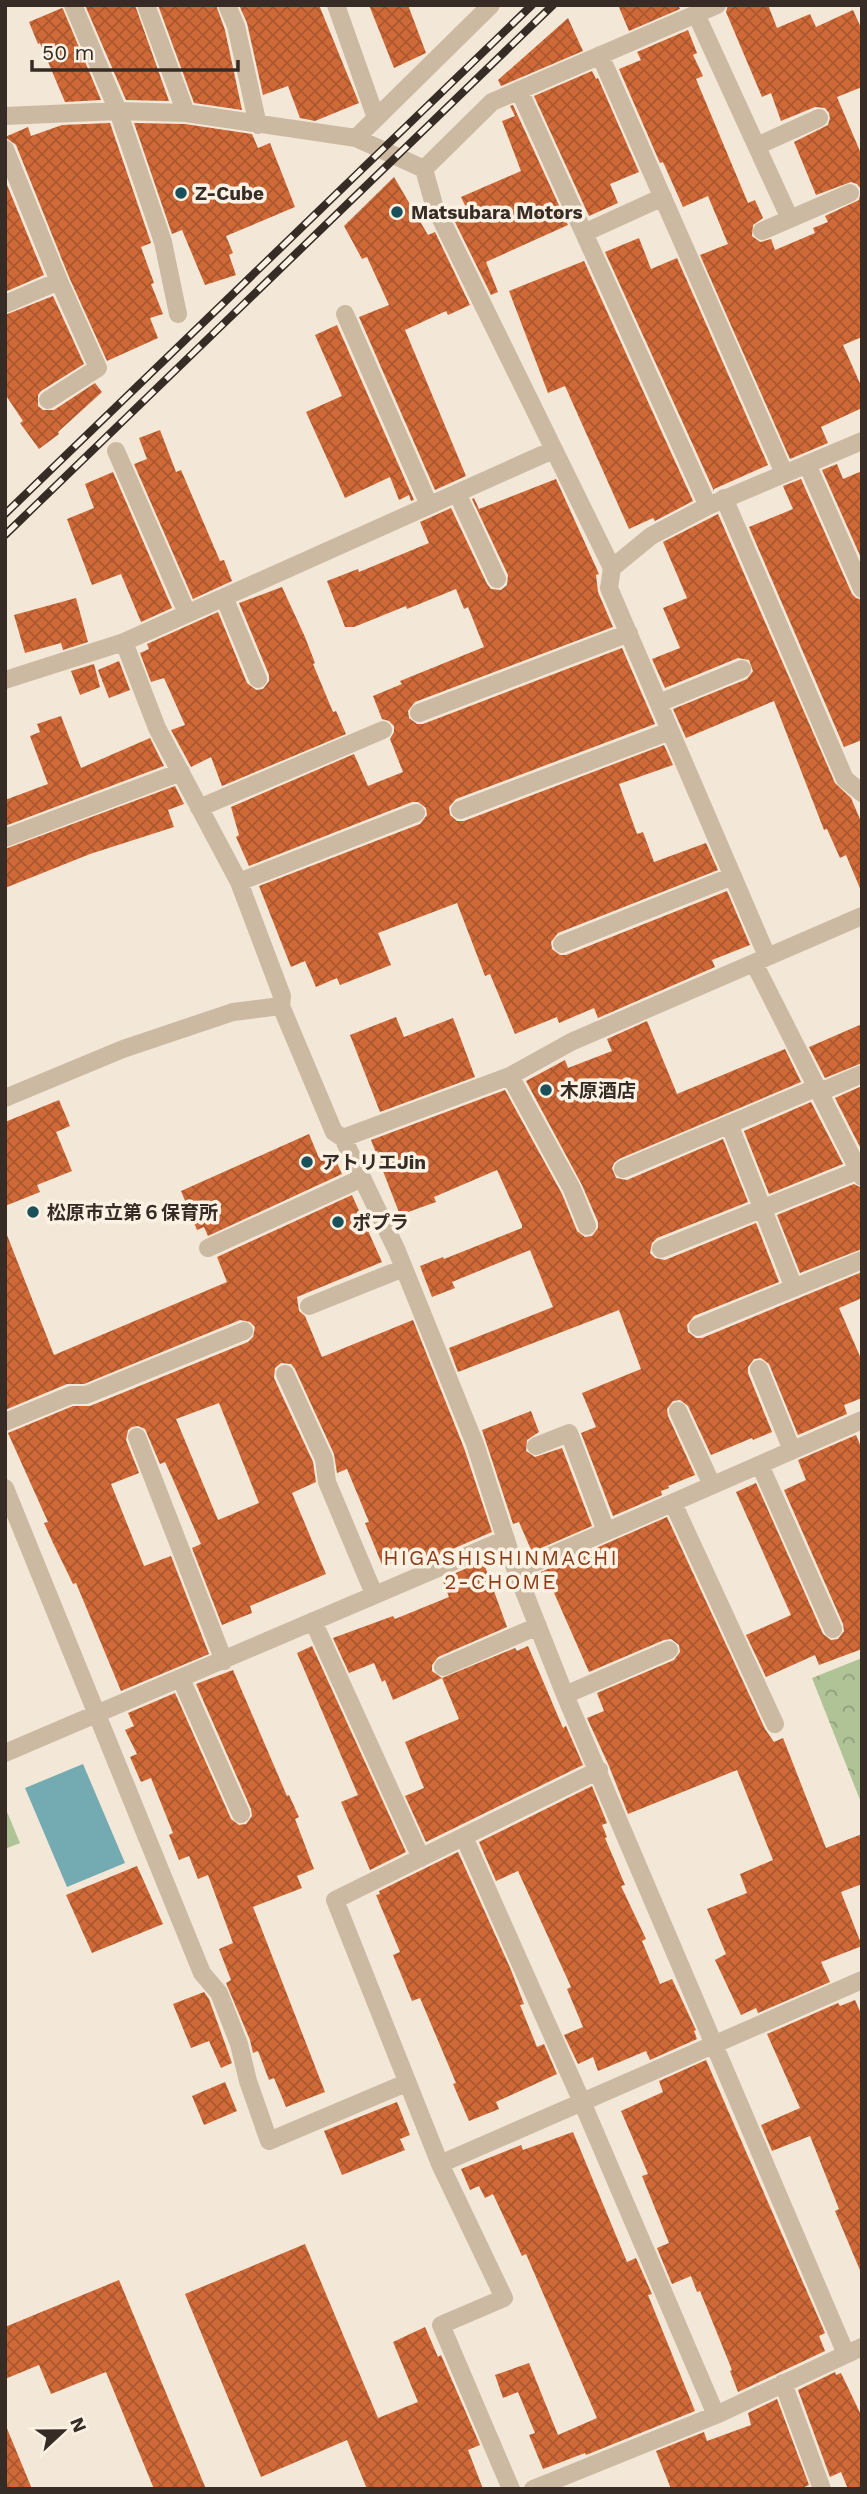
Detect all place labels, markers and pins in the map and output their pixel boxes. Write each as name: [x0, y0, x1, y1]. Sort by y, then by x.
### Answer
place label: Z-Cube: [195, 182, 264, 205]
marker: Z-Cube: [173, 185, 189, 201]
place label: Matsubara Motors: [411, 201, 583, 224]
marker: Matsubara Motors: [389, 204, 405, 220]
place label: 木原酒店: [560, 1079, 636, 1102]
marker: 木原酒店: [538, 1082, 554, 1098]
place label: アトリエJin: [321, 1151, 426, 1174]
marker: アトリエJin: [299, 1154, 315, 1170]
place label: 松原市立第６保育所: [47, 1201, 218, 1224]
marker: 松原市立第６保育所: [25, 1204, 41, 1220]
place label: ポプラ: [352, 1211, 409, 1234]
marker: ポプラ: [330, 1214, 346, 1230]

